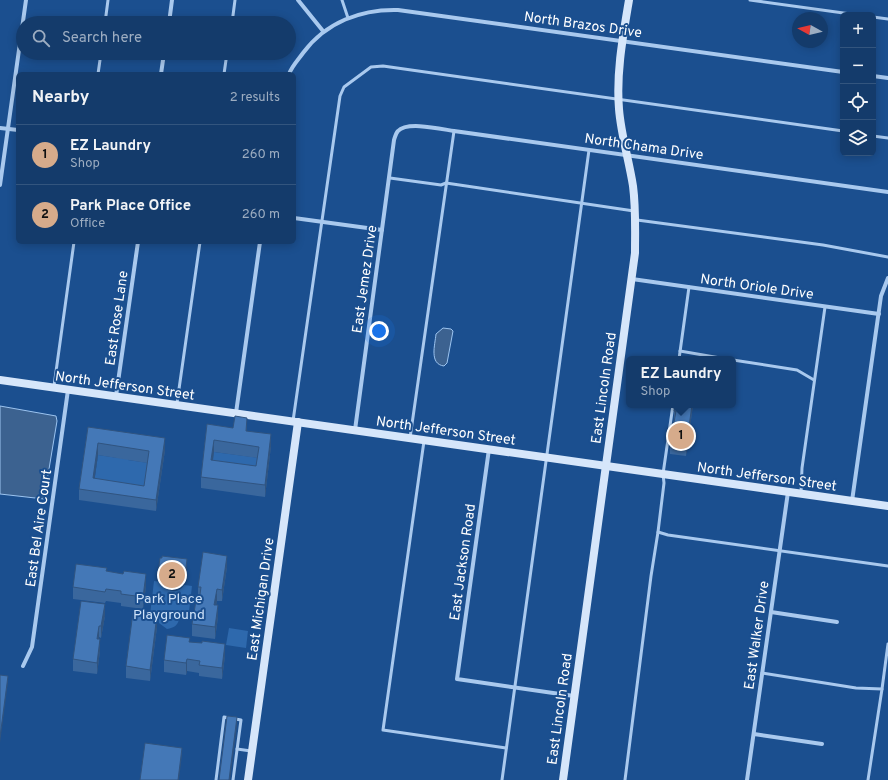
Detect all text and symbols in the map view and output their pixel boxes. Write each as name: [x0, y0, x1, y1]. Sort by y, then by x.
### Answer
street label: North Brazos Drive: [523, 9, 643, 42]
north arrow: [792, 12, 828, 48]
map controls: [840, 12, 876, 156]
button: +: [840, 12, 876, 48]
search box: [16, 16, 296, 60]
icon: search: [30, 27, 52, 49]
text: Search here: [62, 29, 142, 48]
button: −: [840, 48, 876, 84]
button: locate: [840, 84, 876, 120]
text: Nearby: [32, 87, 89, 109]
text: 2 results: [230, 90, 280, 106]
button: layers: [840, 120, 876, 156]
street label: North Chama Drive: [583, 131, 704, 164]
text: EZ Laundry: [70, 137, 151, 156]
text: 1: [42, 147, 48, 163]
text: 260 m: [242, 147, 280, 163]
text: Shop: [70, 156, 100, 172]
text: Park Place Office: [70, 197, 191, 216]
text: 2: [41, 207, 49, 223]
text: 260 m: [242, 207, 280, 223]
text: Office: [70, 216, 105, 232]
street label: East Jemez Drive: [349, 224, 381, 334]
street label: East Rose Lane: [102, 270, 133, 367]
street label: North Oriole Drive: [699, 271, 815, 304]
your location: [369, 321, 389, 341]
street label: East Lincoln Road: [588, 331, 621, 445]
popup: [626, 356, 736, 408]
text: EZ Laundry: [641, 365, 721, 384]
street label: North Jefferson Street: [54, 368, 196, 405]
text: Shop: [641, 384, 670, 400]
street label: North Jefferson Street: [375, 413, 517, 450]
pin: 1: [668, 421, 694, 451]
street label: North Jefferson Street: [696, 459, 838, 496]
street label: East Bel Aire Court: [23, 468, 56, 588]
street label: East Jackson Road: [447, 503, 480, 622]
street label: East Michigan Drive: [244, 537, 279, 662]
pin: 2: [159, 560, 185, 590]
street label: East Walker Drive: [741, 580, 774, 691]
park label: Park Place Playground: [133, 591, 205, 624]
street label: East Lincoln Road: [544, 652, 577, 766]

